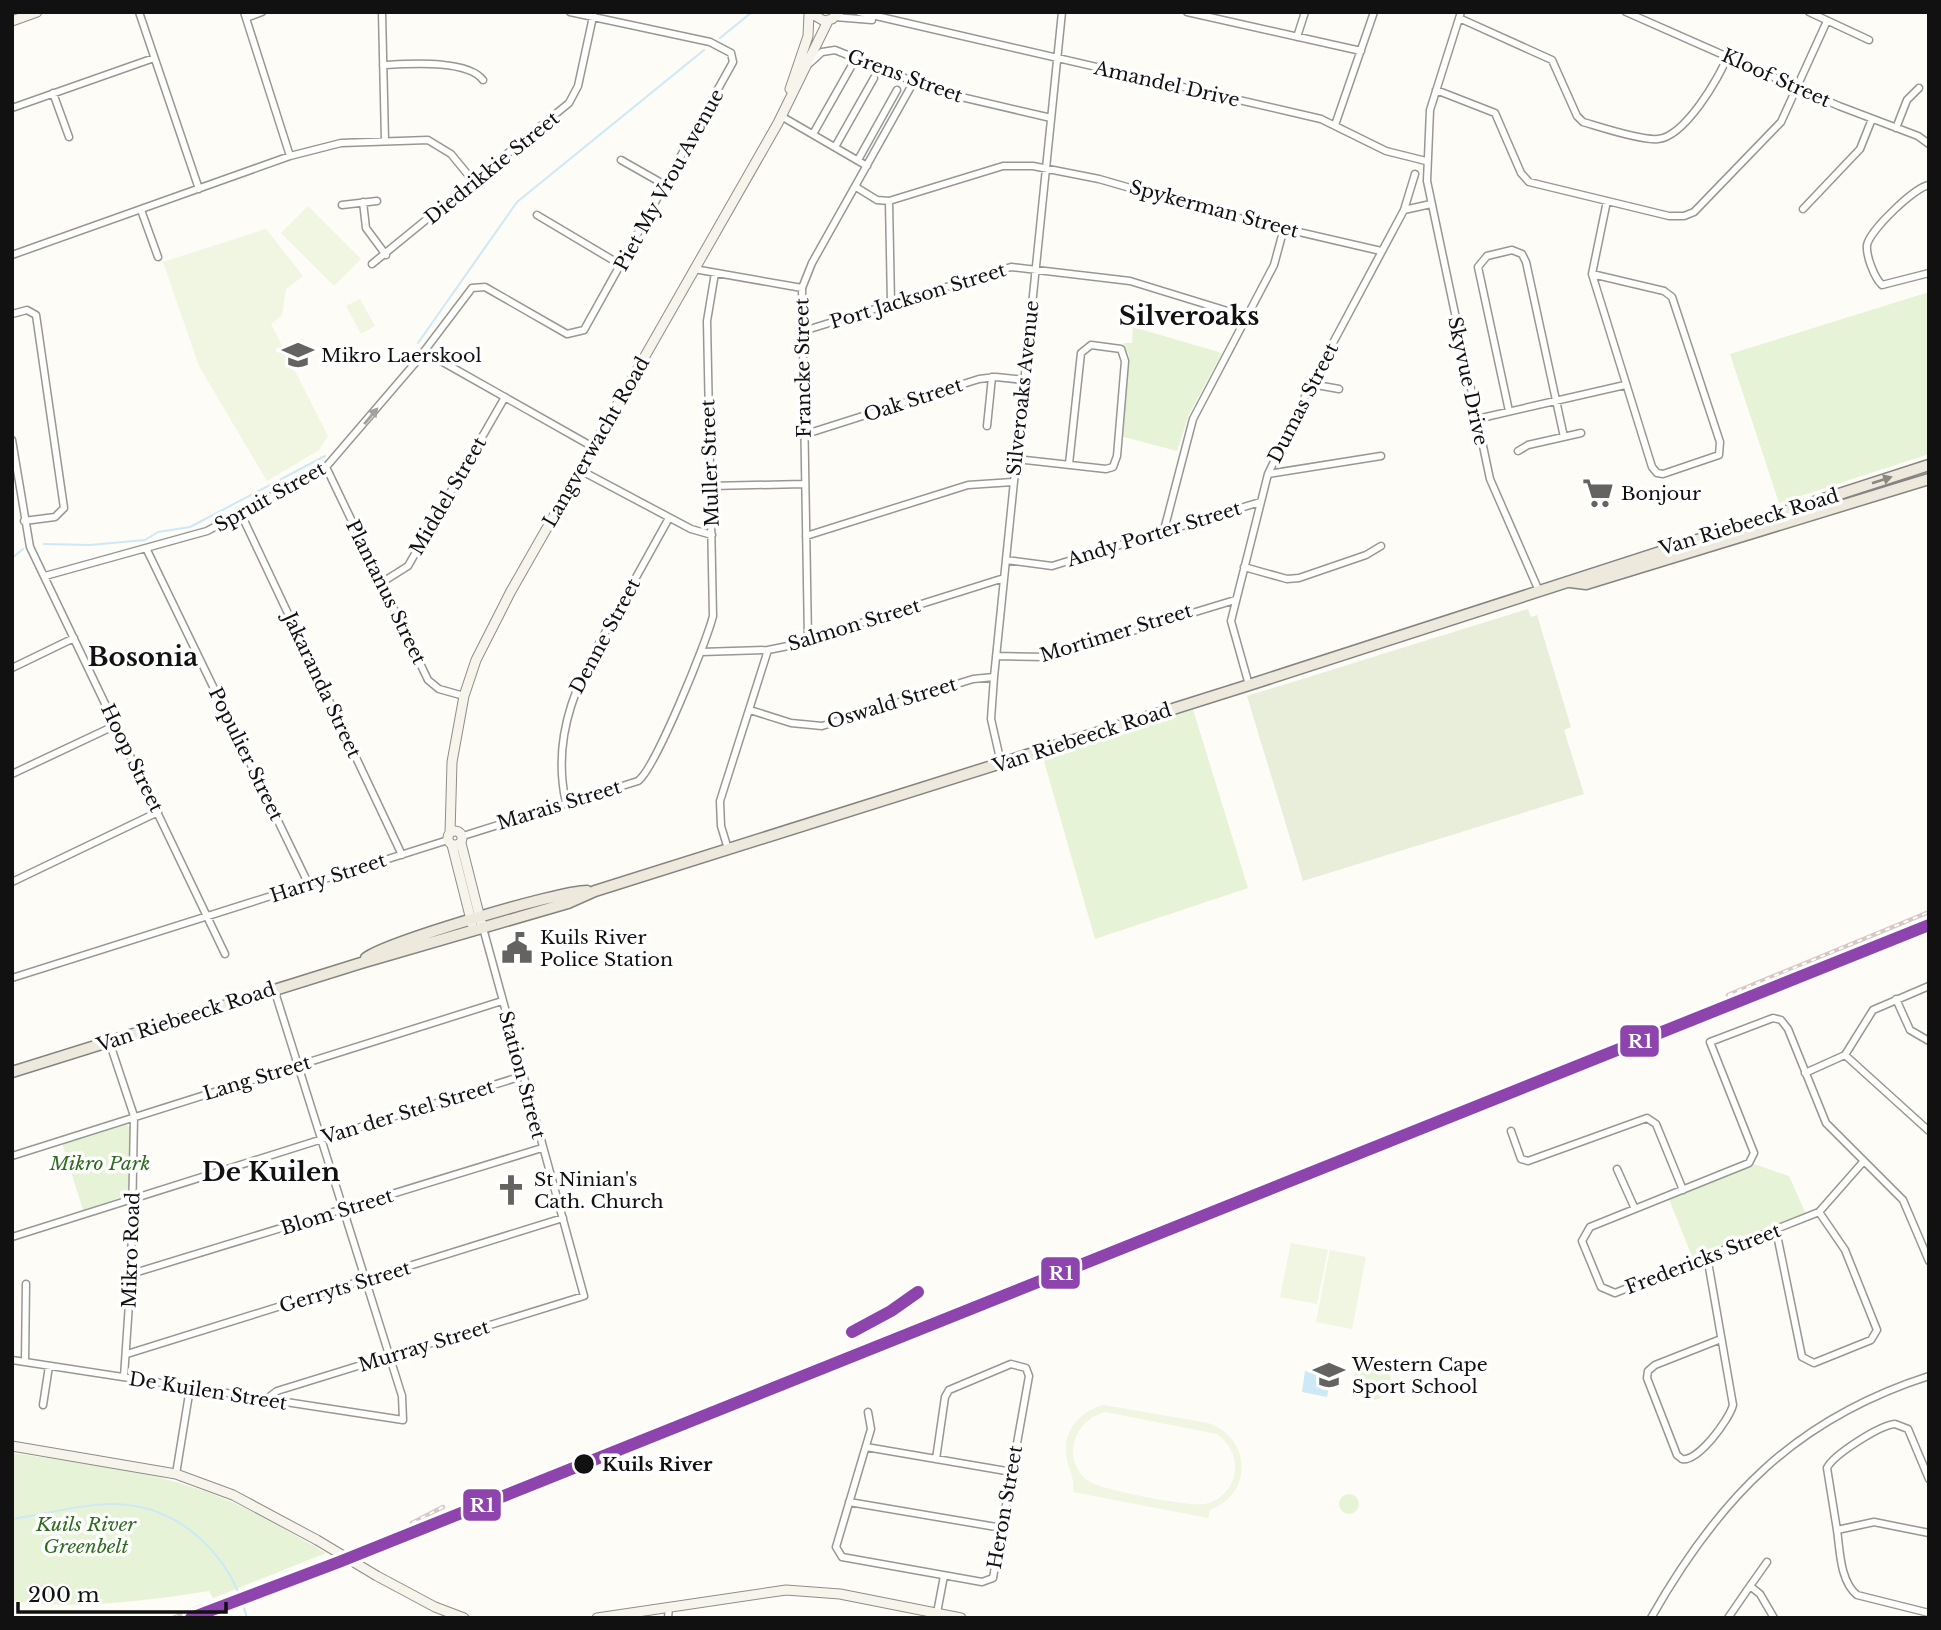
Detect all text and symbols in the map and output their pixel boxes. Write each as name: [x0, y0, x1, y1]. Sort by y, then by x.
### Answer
street label: Kloof Street: [1718, 44, 1835, 112]
street label: Grens Street: [844, 45, 966, 108]
street label: Amandel Drive: [1091, 56, 1242, 112]
street label: Piet My Vrou Avenue: [609, 85, 729, 275]
street label: Diedrikkie Street: [420, 106, 564, 229]
street label: Spykerman Street: [1127, 175, 1302, 243]
street label: Port Jackson Street: [827, 258, 1009, 334]
street label: Francke Street: [790, 297, 816, 438]
street label: Silveroaks Avenue: [1002, 299, 1044, 477]
district label: Silveroaks: [1119, 300, 1259, 332]
street label: Skyvue Drive: [1443, 315, 1493, 447]
school or university icon: Mikro Laerskool: [281, 338, 315, 372]
street label: Dumas Street: [1263, 338, 1344, 467]
place label: Mikro Laerskool: [321, 344, 482, 367]
street label: Langverwacht Road: [538, 353, 654, 531]
street label: Oak Street: [861, 373, 966, 427]
street label: Muller Street: [696, 398, 724, 527]
one-way arrow: [363, 407, 378, 424]
street label: Middel Street: [405, 432, 491, 559]
street label: Spruit Street: [211, 457, 330, 537]
one-way arrow: [1872, 474, 1893, 484]
supermarket icon: Bonjour: [1581, 476, 1615, 510]
place label: Bonjour: [1621, 482, 1701, 505]
street label: Van Riebeeck Road: [1656, 484, 1842, 561]
street label: Andy Porter Street: [1063, 496, 1245, 572]
street label: Plantanus Street: [341, 516, 431, 669]
street label: Denne Street: [565, 574, 645, 698]
street label: Salmon Street: [785, 594, 924, 656]
street label: Mortimer Street: [1037, 599, 1196, 667]
street label: Jakaranda Street: [277, 606, 366, 762]
district label: Bosonia: [88, 641, 198, 673]
street label: Oswald Street: [824, 672, 960, 734]
street label: Populier Street: [204, 684, 289, 825]
street label: Van Riebeeck Road: [989, 698, 1174, 778]
street label: Hoop Street: [96, 700, 168, 817]
street label: Marais Street: [494, 775, 625, 835]
street label: Harry Street: [267, 848, 390, 908]
place label: Kuils River Police Station: [540, 926, 673, 971]
public building icon: Kuils River Police Station: [500, 931, 534, 965]
street label: Van Riebeeck Road: [93, 977, 278, 1057]
street label: Station Street: [494, 1008, 550, 1142]
line badge: R1: [1619, 1024, 1660, 1058]
text: R1: [1628, 1030, 1652, 1053]
street label: Lang Street: [200, 1051, 314, 1105]
street label: Van der Stel Street: [318, 1075, 498, 1149]
park label: Mikro Park: [49, 1152, 150, 1175]
district label: De Kuilen: [202, 1156, 340, 1188]
place label: St Ninian's Cath. Church: [534, 1168, 664, 1213]
church icon: St Ninian's Cath. Church: [494, 1173, 528, 1207]
street label: Blom Street: [278, 1184, 397, 1240]
street label: Mikro Road: [117, 1191, 145, 1308]
street label: Fredericks Street: [1622, 1218, 1785, 1299]
street label: Gerryts Street: [277, 1256, 414, 1318]
line badge: R1: [1040, 1256, 1081, 1290]
text: R1: [1049, 1262, 1073, 1285]
street label: Murray Street: [356, 1315, 493, 1377]
place label: Western Cape Sport School: [1351, 1353, 1488, 1398]
school or university icon: Western Cape Sport School: [1312, 1358, 1346, 1392]
street label: De Kuilen Street: [127, 1367, 289, 1415]
street label: Heron Street: [983, 1443, 1027, 1571]
marker: Kuils River: [572, 1452, 596, 1476]
place label: Kuils River: [602, 1453, 713, 1476]
line badge: R1: [462, 1488, 502, 1522]
text: R1: [470, 1494, 494, 1517]
park label: Kuils River Greenbelt: [35, 1513, 137, 1558]
scale bar: [18, 1570, 226, 1614]
text: 200 m: [28, 1582, 100, 1608]

